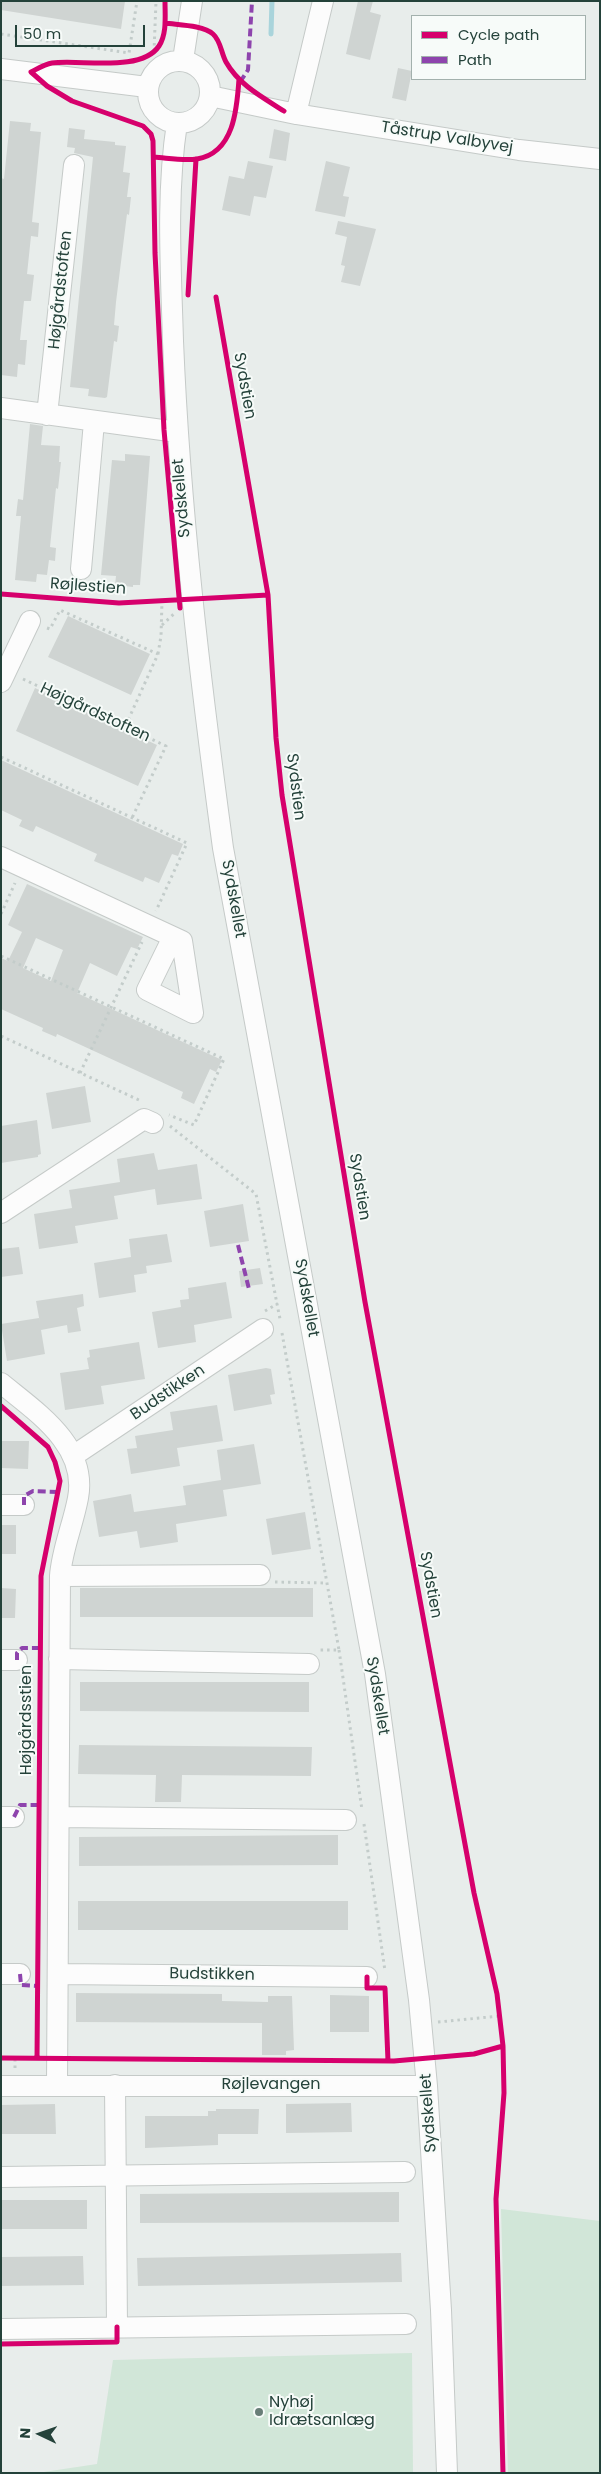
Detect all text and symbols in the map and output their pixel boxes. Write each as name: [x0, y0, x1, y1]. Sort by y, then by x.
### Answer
scale bar: [18, 15, 148, 47]
legend: [411, 15, 586, 80]
text: 50 m: [23, 23, 61, 44]
text: Cycle path: [458, 24, 539, 45]
text: Path: [458, 49, 492, 70]
street label: Tåstrup Valbyvej: [380, 118, 514, 158]
street label: Højgårdstoften: [45, 230, 77, 350]
street label: Sydstien: [229, 351, 259, 421]
street label: Sydskellet: [169, 458, 195, 538]
street label: Røjlestien: [49, 575, 127, 599]
street label: Højgårdstoften: [37, 679, 153, 747]
street label: Sydstien: [281, 752, 309, 822]
street label: Sydskellet: [217, 858, 249, 940]
street label: Sydstien: [344, 1152, 374, 1222]
street label: Sydskellet: [290, 1257, 322, 1339]
street label: Budstikken: [127, 1361, 209, 1425]
street label: Sydstien: [415, 1550, 445, 1620]
street label: Sydskellet: [361, 1655, 393, 1737]
street label: Højgårdsstien: [17, 1665, 37, 1775]
street label: Budstikken: [169, 1965, 255, 1985]
street label: Sydskellet: [417, 2073, 441, 2153]
street label: Røjlevangen: [222, 2075, 320, 2095]
place label: Nyhøj Idrætsanlæg: [269, 2393, 375, 2431]
marker: Nyhøj Idrætsanlæg: [253, 2406, 265, 2418]
north arrow: [15, 2409, 65, 2459]
text: N: [15, 2427, 35, 2439]

